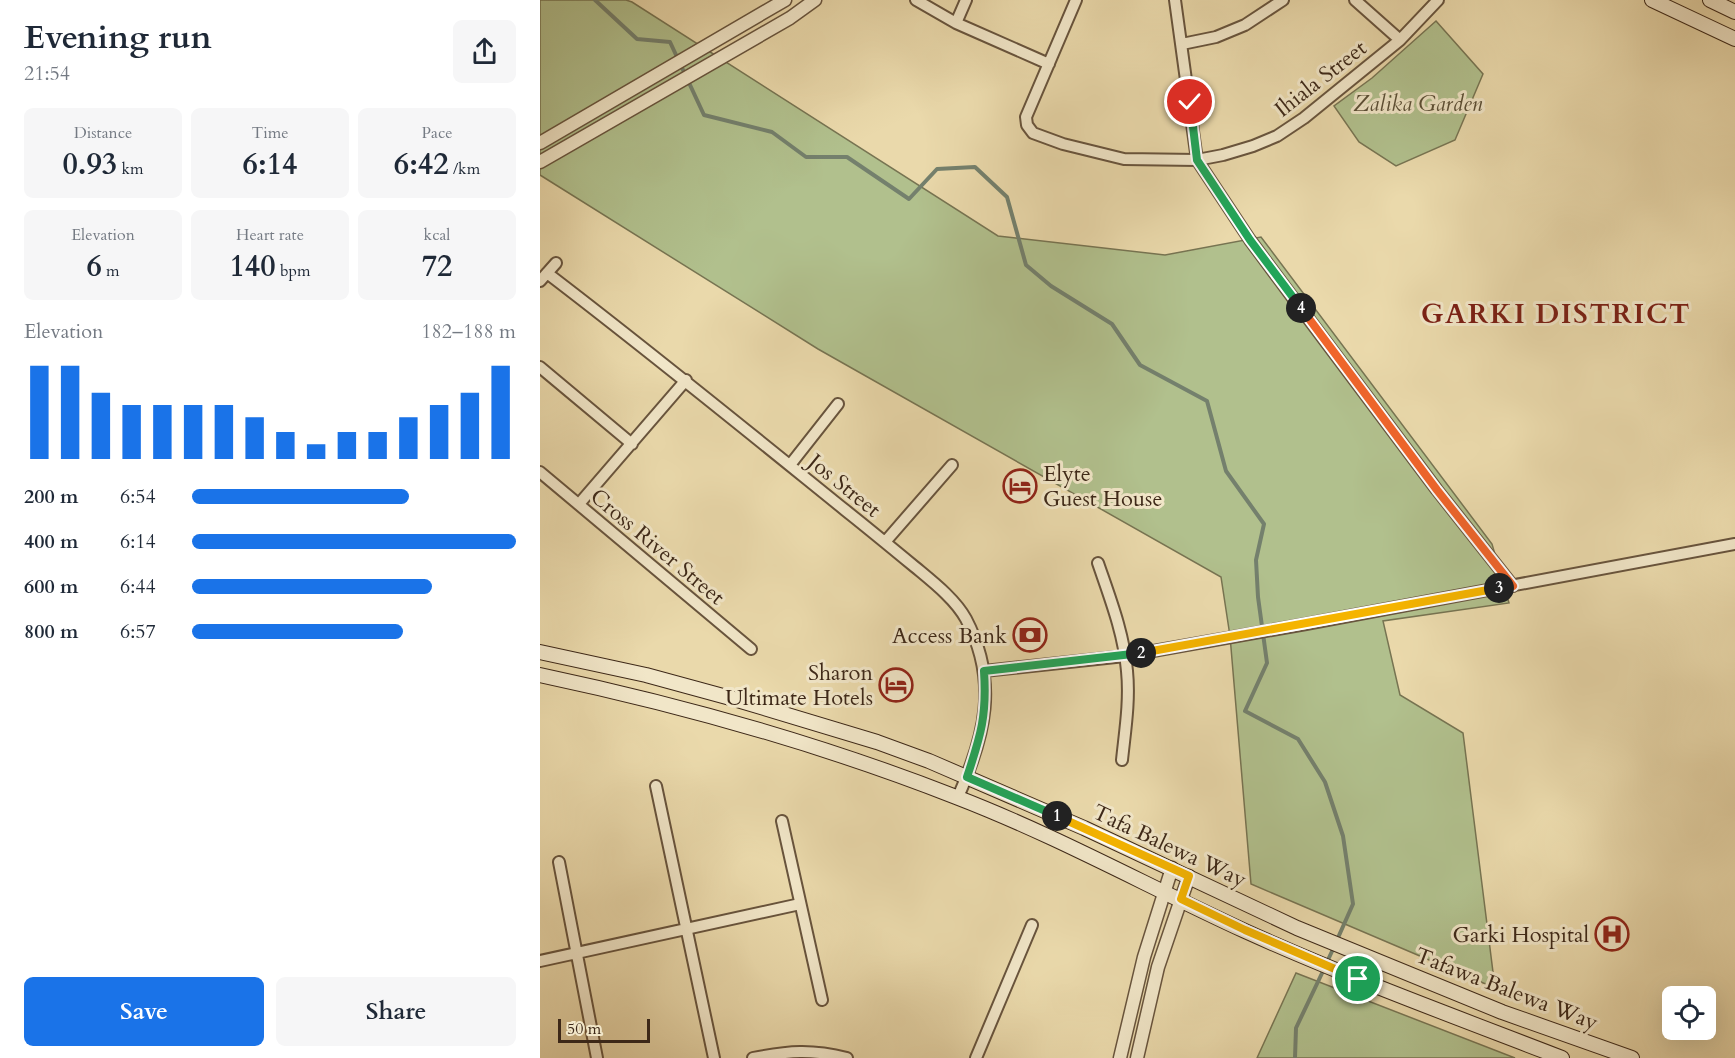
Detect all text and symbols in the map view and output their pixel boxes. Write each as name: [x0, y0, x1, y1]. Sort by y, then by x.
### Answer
text: Evening run: [24, 15, 212, 60]
button: share: [453, 20, 516, 83]
street label: Ihiala Street: [1268, 33, 1373, 124]
text: 21:54: [24, 60, 70, 87]
pin: [1164, 76, 1215, 127]
icon: check: [1173, 85, 1206, 118]
park label: Zalika Garden: [1354, 89, 1483, 119]
text: Distance: [74, 122, 132, 144]
text: Time: [251, 122, 289, 144]
text: Pace: [422, 122, 452, 144]
text: 0.93: [62, 144, 117, 185]
text: 6:14: [243, 144, 297, 185]
text: 6:42: [394, 144, 449, 185]
text: km: [117, 158, 144, 180]
text: /km: [449, 158, 480, 180]
text: Elevation: [71, 224, 135, 246]
text: Heart rate: [236, 224, 304, 246]
text: kcal: [424, 224, 450, 246]
text: 6: [86, 246, 102, 287]
text: 140: [229, 246, 276, 287]
text: 72: [422, 246, 452, 287]
text: m: [102, 260, 120, 282]
text: bpm: [276, 260, 311, 282]
pin: 4: [1286, 293, 1316, 323]
district label: GARKI DISTRICT: [1421, 295, 1691, 333]
text: 4: [1297, 297, 1305, 319]
text: Elevation: [24, 318, 103, 345]
text: 182–188 m: [421, 318, 516, 345]
street label: Jos Street: [799, 445, 887, 524]
place label: Elyte Guest House: [1043, 459, 1162, 514]
hotel icon: Elyte Guest House: [1002, 468, 1038, 504]
street label: Cross River Street: [584, 482, 731, 612]
text: 200 m: [24, 483, 79, 510]
text: 6:54: [120, 483, 156, 510]
text: 400 m: [24, 528, 79, 555]
text: 6:14: [120, 528, 156, 555]
text: 600 m: [24, 573, 79, 600]
text: 6:44: [120, 573, 156, 600]
pin: 3: [1484, 573, 1514, 603]
text: 3: [1495, 577, 1503, 599]
bank icon: Access Bank: [1012, 617, 1048, 653]
text: 800 m: [24, 618, 79, 645]
text: 6:57: [120, 618, 156, 645]
place label: Access Bank: [892, 621, 1007, 651]
pin: 2: [1126, 638, 1156, 668]
text: 2: [1137, 642, 1145, 664]
place label: Sharon Ultimate Hotels: [725, 658, 873, 713]
hotel icon: Sharon Ultimate Hotels: [878, 667, 914, 703]
street label: Tafa Balewa Way: [1088, 797, 1252, 895]
pin: 1: [1042, 801, 1072, 831]
text: 1: [1053, 805, 1061, 827]
hospital icon: Garki Hospital: [1594, 916, 1630, 952]
place label: Garki Hospital: [1453, 920, 1589, 950]
street label: Tafawa Balewa Way: [1411, 940, 1603, 1038]
pin: [1332, 953, 1383, 1004]
icon: arrive: [1341, 962, 1374, 995]
button: Save: [24, 977, 264, 1046]
button: Share: [276, 977, 516, 1046]
map controls: [1662, 986, 1716, 1040]
button: locate: [1662, 986, 1716, 1040]
scale bar: [558, 1016, 650, 1044]
text: 50 m: [567, 1018, 601, 1040]

